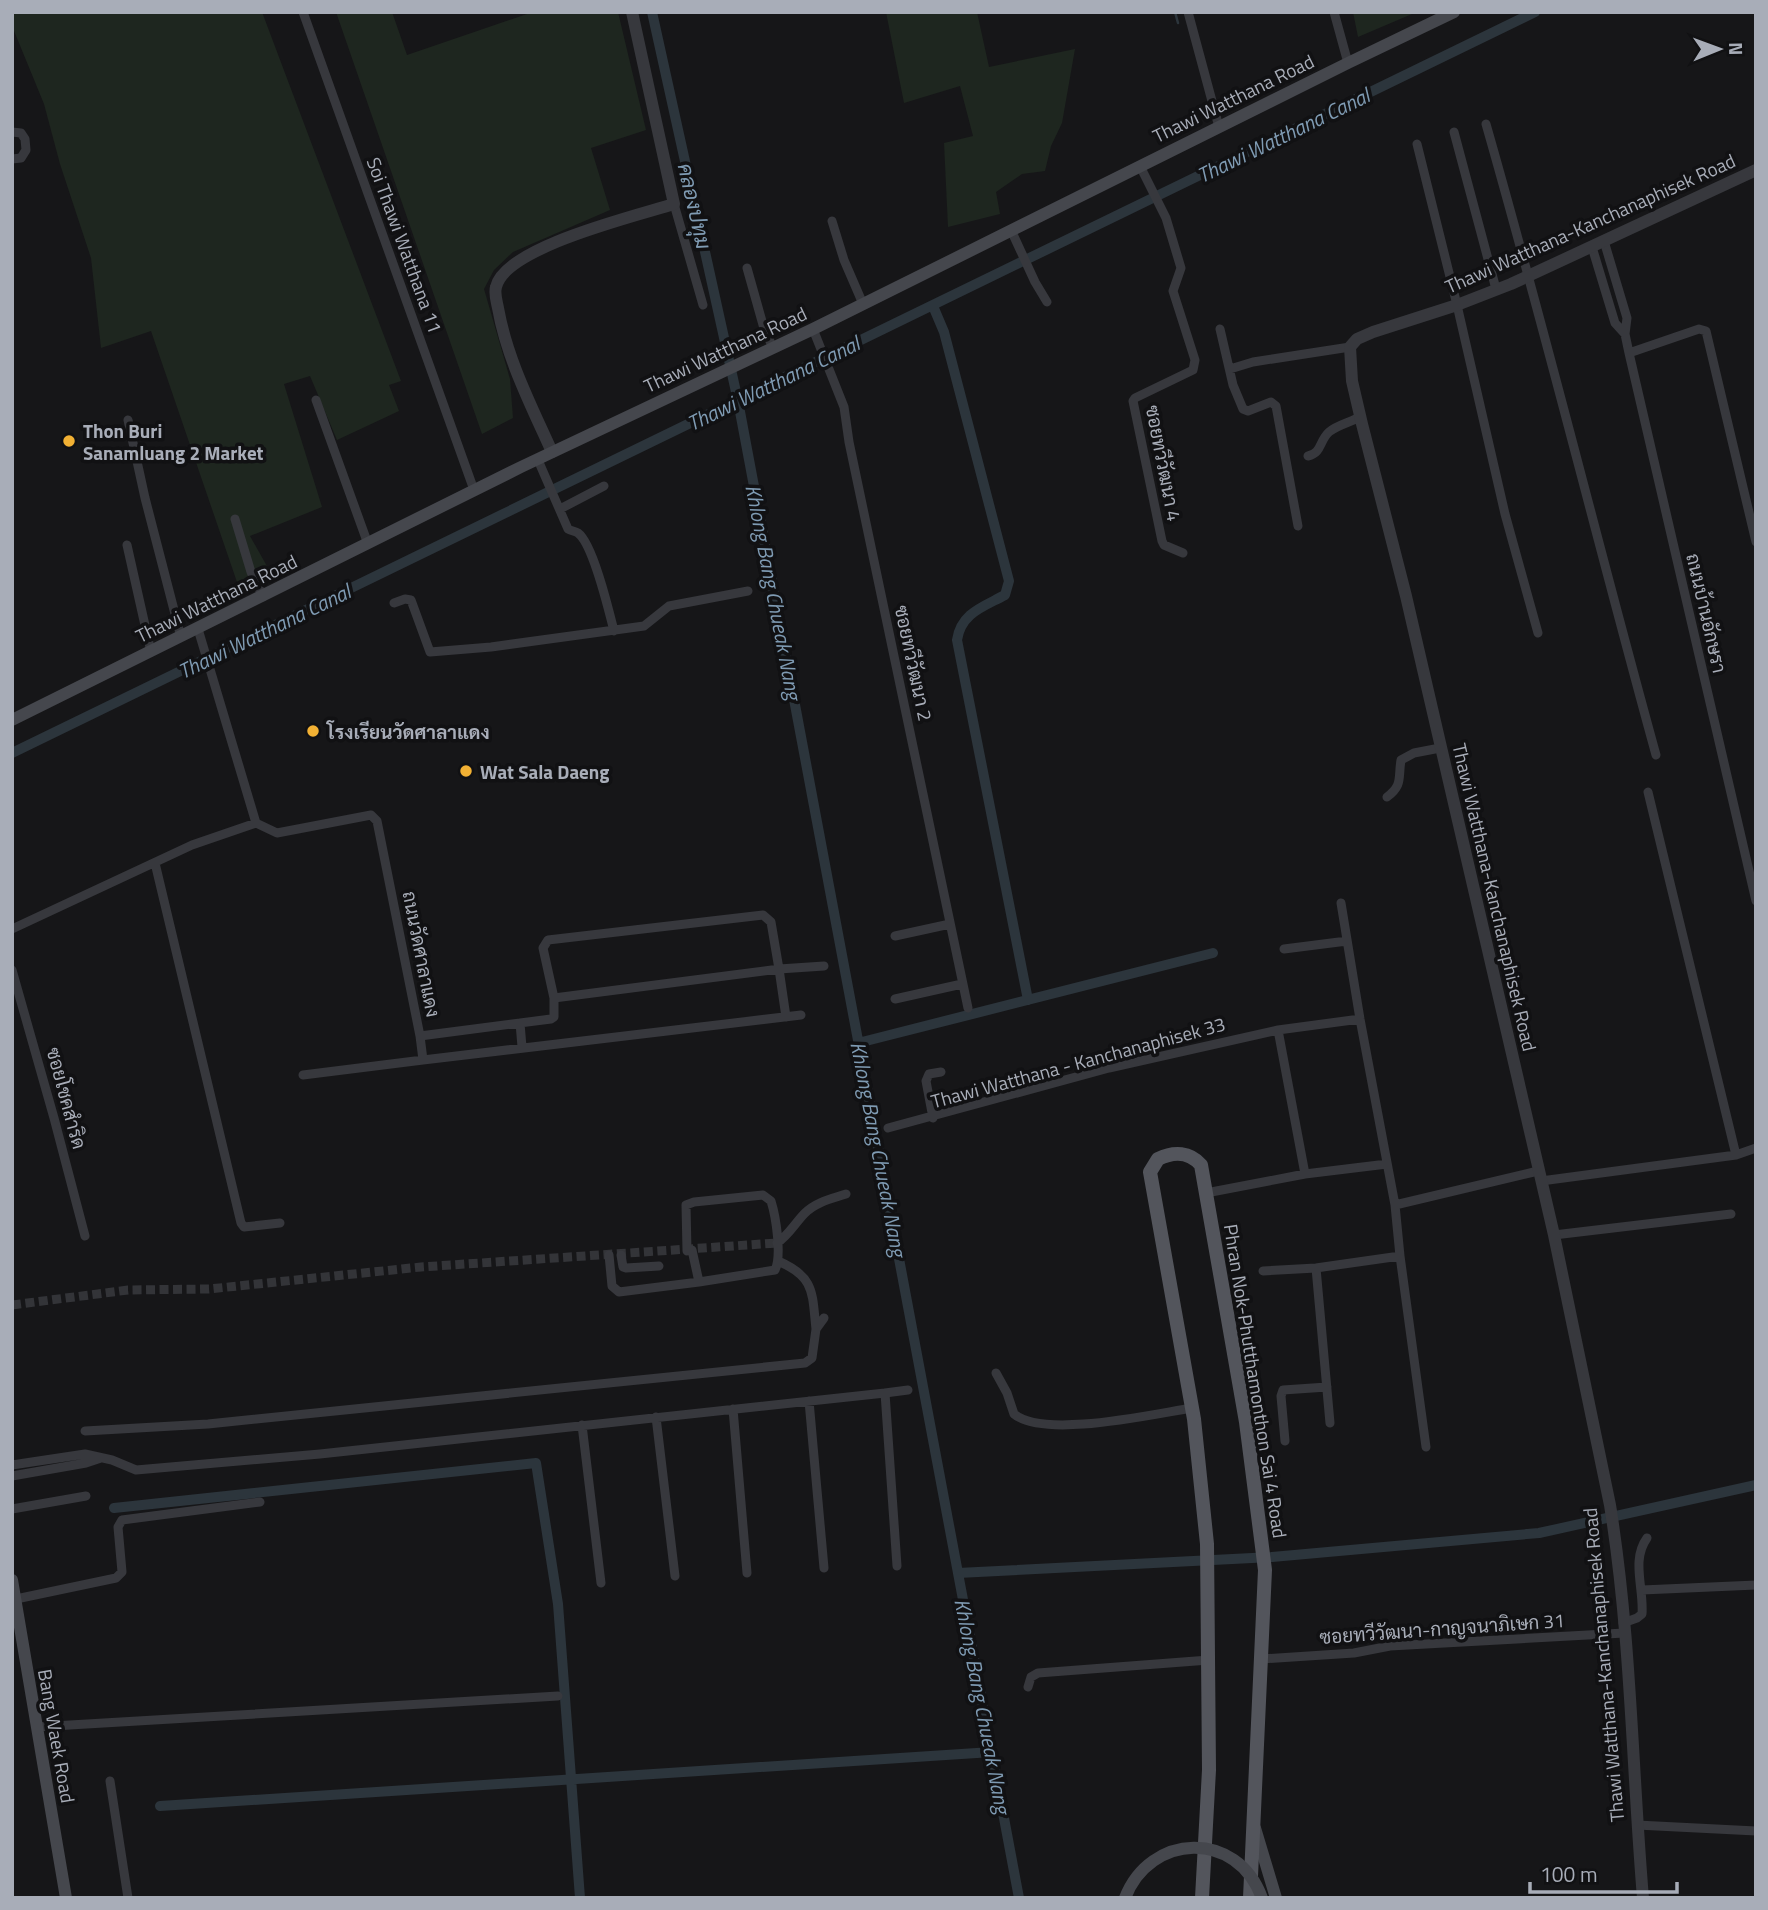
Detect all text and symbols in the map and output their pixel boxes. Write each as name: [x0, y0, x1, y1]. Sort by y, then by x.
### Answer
north arrow: [1684, 14, 1754, 84]
text: N: [1722, 42, 1751, 56]
street label: Thawi Watthana Road: [1147, 46, 1319, 150]
water label: Thawi Watthana Canal: [1191, 78, 1377, 191]
street label: Thawi Watthana-Kanchanaphisek Road: [1440, 146, 1740, 300]
street label: Soi Thawi Watthana 11: [360, 153, 450, 337]
water label: คลองปทุม: [670, 160, 720, 252]
street label: Thawi Watthana Road: [639, 299, 811, 399]
water label: Thawi Watthana Canal: [681, 326, 867, 439]
street label: ซอยทวีวัฒนา 4: [1139, 403, 1189, 523]
place label: Thon Buri Sanamluang 2 Market: [83, 416, 264, 467]
marker: Thon Buri Sanamluang 2 Market: [61, 433, 77, 449]
water label: Khlong Bang Chueak Nang: [737, 482, 811, 704]
street label: Thawi Watthana Road: [130, 546, 302, 650]
street label: ถนนบ้านอักษรา: [1679, 550, 1735, 676]
water label: Thawi Watthana Canal: [172, 574, 358, 687]
street label: ซอยทวีวัฒนา 2: [888, 602, 940, 724]
place label: โรงเรียนวัดศาลาแดง: [326, 717, 490, 746]
marker: โรงเรียนวัดศาลาแดง: [305, 723, 321, 739]
street label: Thawi Watthana-Kanchanaphisek Road: [1445, 740, 1545, 1054]
place label: Wat Sala Daeng: [480, 757, 609, 786]
marker: Wat Sala Daeng: [458, 763, 474, 779]
street label: ถนนวัดศาลาแดง: [396, 888, 448, 1020]
street label: Thawi Watthana - Kanchanaphisek 33: [928, 1009, 1228, 1115]
water label: Khlong Bang Chueak Nang: [842, 1039, 916, 1261]
street label: ซอยโชคสำริด: [39, 1044, 95, 1152]
street label: Phran Nok-Phutthamonthon Sai 4 Road: [1217, 1222, 1295, 1540]
street label: Thawi Watthana-Kanchanaphisek Road: [1575, 1507, 1631, 1823]
water label: Khlong Bang Chueak Nang: [946, 1596, 1020, 1818]
street label: ซอยทวีวัฒนา-กาญจนาภิเษก 31: [1318, 1605, 1566, 1651]
street label: Bang Waek Road: [31, 1667, 83, 1805]
scale bar: [1530, 1850, 1677, 1894]
text: 100 m: [1540, 1858, 1597, 1890]

